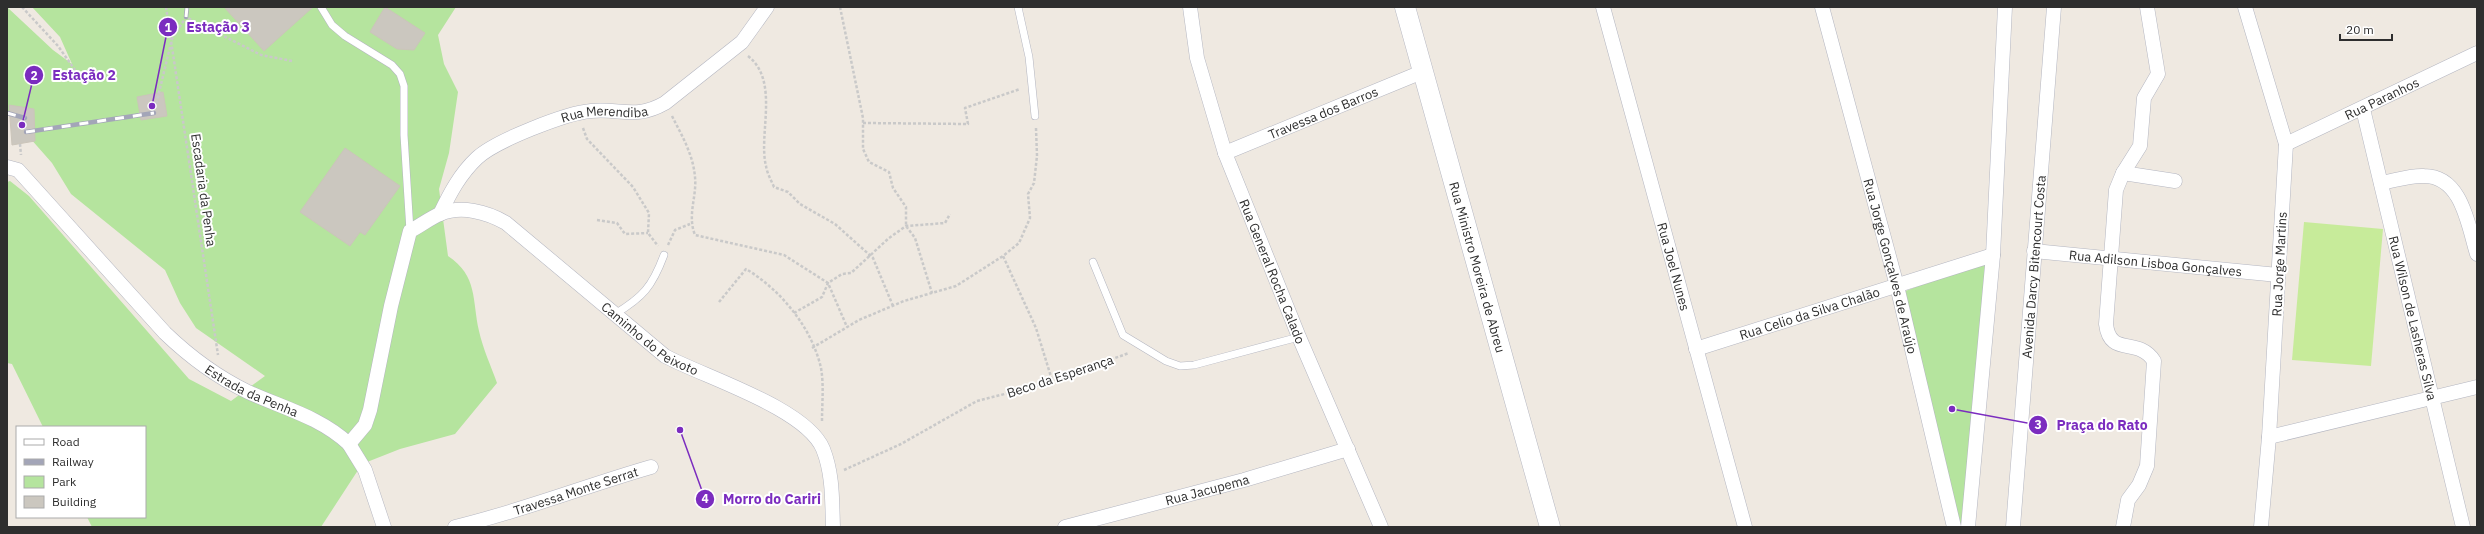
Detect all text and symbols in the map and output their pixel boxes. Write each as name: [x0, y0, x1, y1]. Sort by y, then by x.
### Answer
callout: Estação 3: [158, 14, 257, 40]
scale bar: [2340, 16, 2392, 42]
text: Estação 3: [186, 18, 250, 36]
text: 1: [164, 20, 172, 35]
text: 20 m: [2346, 22, 2374, 37]
callout: Estação 2: [24, 62, 124, 88]
text: Estação 2: [52, 66, 116, 84]
text: 2: [30, 68, 38, 83]
street label: Rua Paranhos: [2342, 74, 2422, 124]
street label: Travessa dos Barros: [1266, 83, 1381, 143]
street label: Rua Merendiba: [559, 102, 650, 127]
street label: Escadaria da Penha: [187, 132, 220, 248]
street label: Avenida Darcy Bitencourt Costa: [2018, 175, 2050, 359]
street label: Rua Jorge Gonçalves de Araújo: [1859, 177, 1921, 355]
street label: Rua Ministro Moreira de Abreu: [1445, 180, 1509, 355]
street label: Rua General Rocha Calado: [1235, 197, 1309, 346]
street label: Rua Jorge Martins: [2268, 211, 2291, 317]
street label: Rua Joel Nunes: [1653, 221, 1694, 313]
street label: Rua Wilson de Lasheras Silva: [2385, 234, 2440, 402]
street label: Rua Adilson Lisboa Gonçalves: [2068, 246, 2243, 280]
street label: Rua Celio da Silva Chalão: [1737, 283, 1882, 344]
street label: Caminho do Peixoto: [598, 298, 701, 379]
street label: Beco da Esperança: [1005, 351, 1116, 402]
street label: Estrada da Penha: [202, 361, 301, 421]
callout: Praça do Rato: [2028, 412, 2155, 438]
text: Praça do Rato: [2056, 416, 2148, 434]
text: 3: [2034, 417, 2042, 432]
legend: [16, 426, 146, 518]
text: Road: [52, 434, 80, 449]
text: Railway: [52, 454, 94, 469]
street label: Travessa Monte Serrat: [511, 463, 640, 519]
street label: Rua Jacupema: [1163, 471, 1251, 509]
text: Park: [52, 474, 77, 489]
callout: Morro do Cariri: [695, 486, 829, 512]
text: Morro do Cariri: [723, 490, 821, 508]
text: 4: [701, 491, 709, 506]
text: Building: [52, 494, 97, 509]

